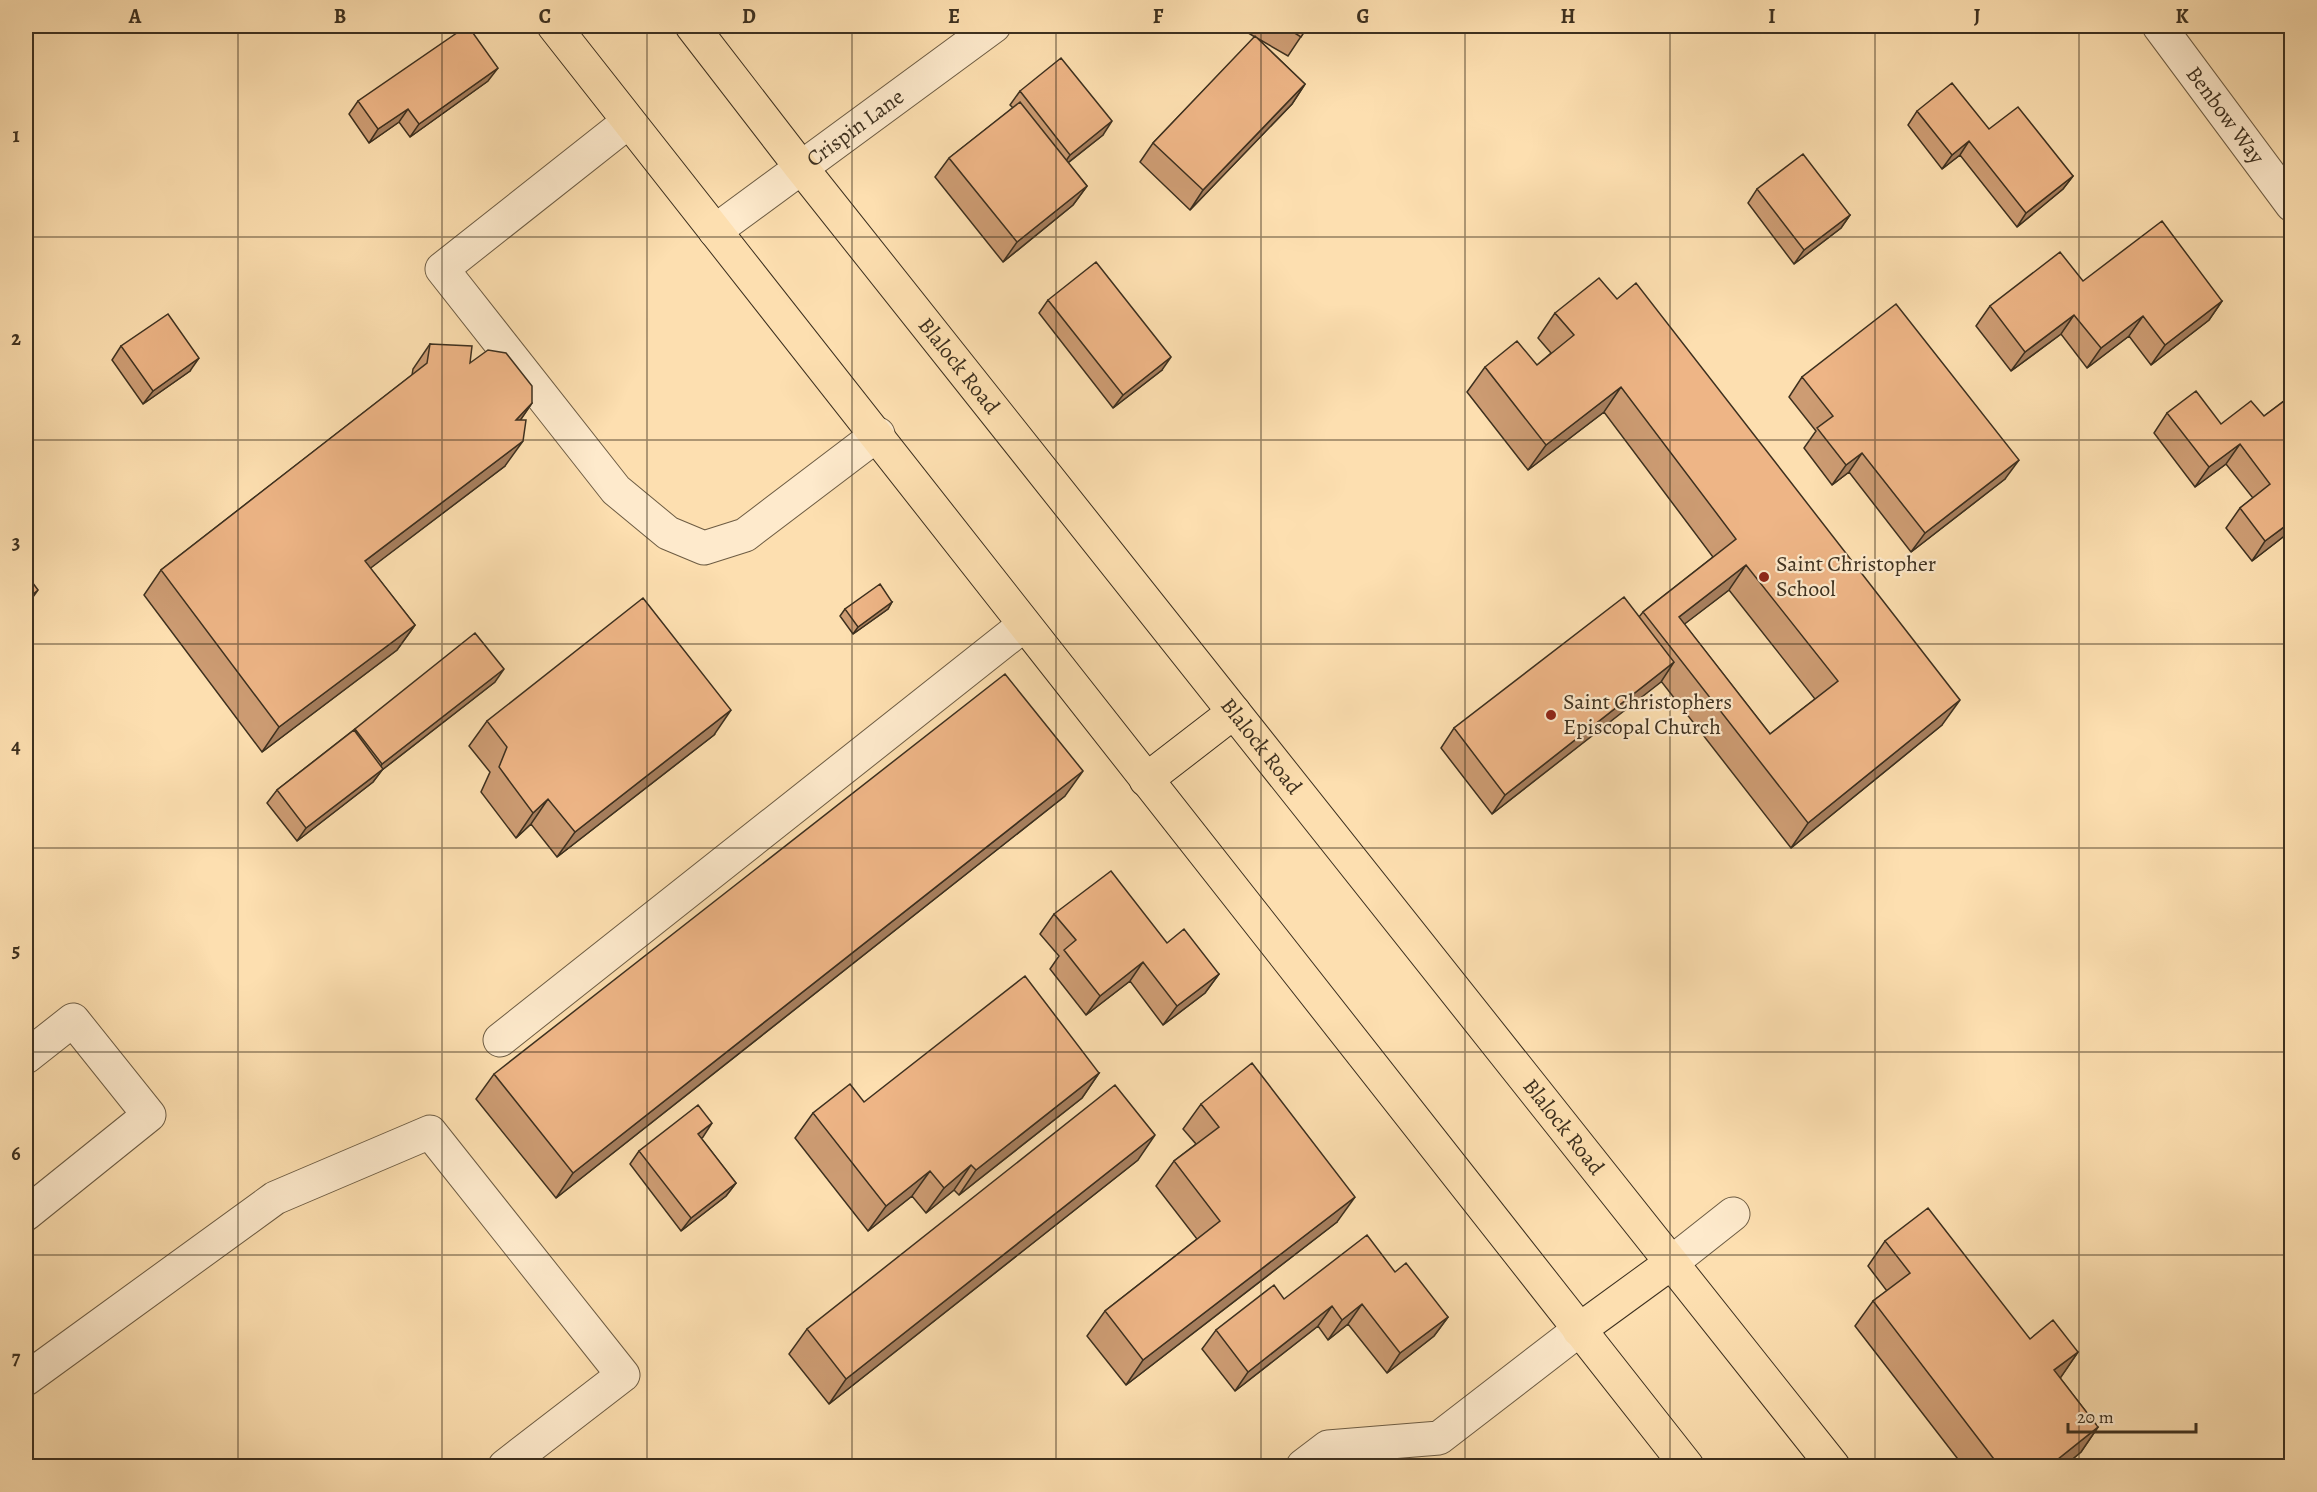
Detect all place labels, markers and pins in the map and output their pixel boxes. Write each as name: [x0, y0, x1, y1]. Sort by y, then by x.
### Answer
place label: Saint Christopher School: [1776, 549, 1936, 604]
marker: Saint Christopher School: [1757, 570, 1771, 584]
place label: Saint Christophers Episcopal Church: [1563, 687, 1732, 742]
marker: Saint Christophers Episcopal Church: [1544, 708, 1558, 722]

